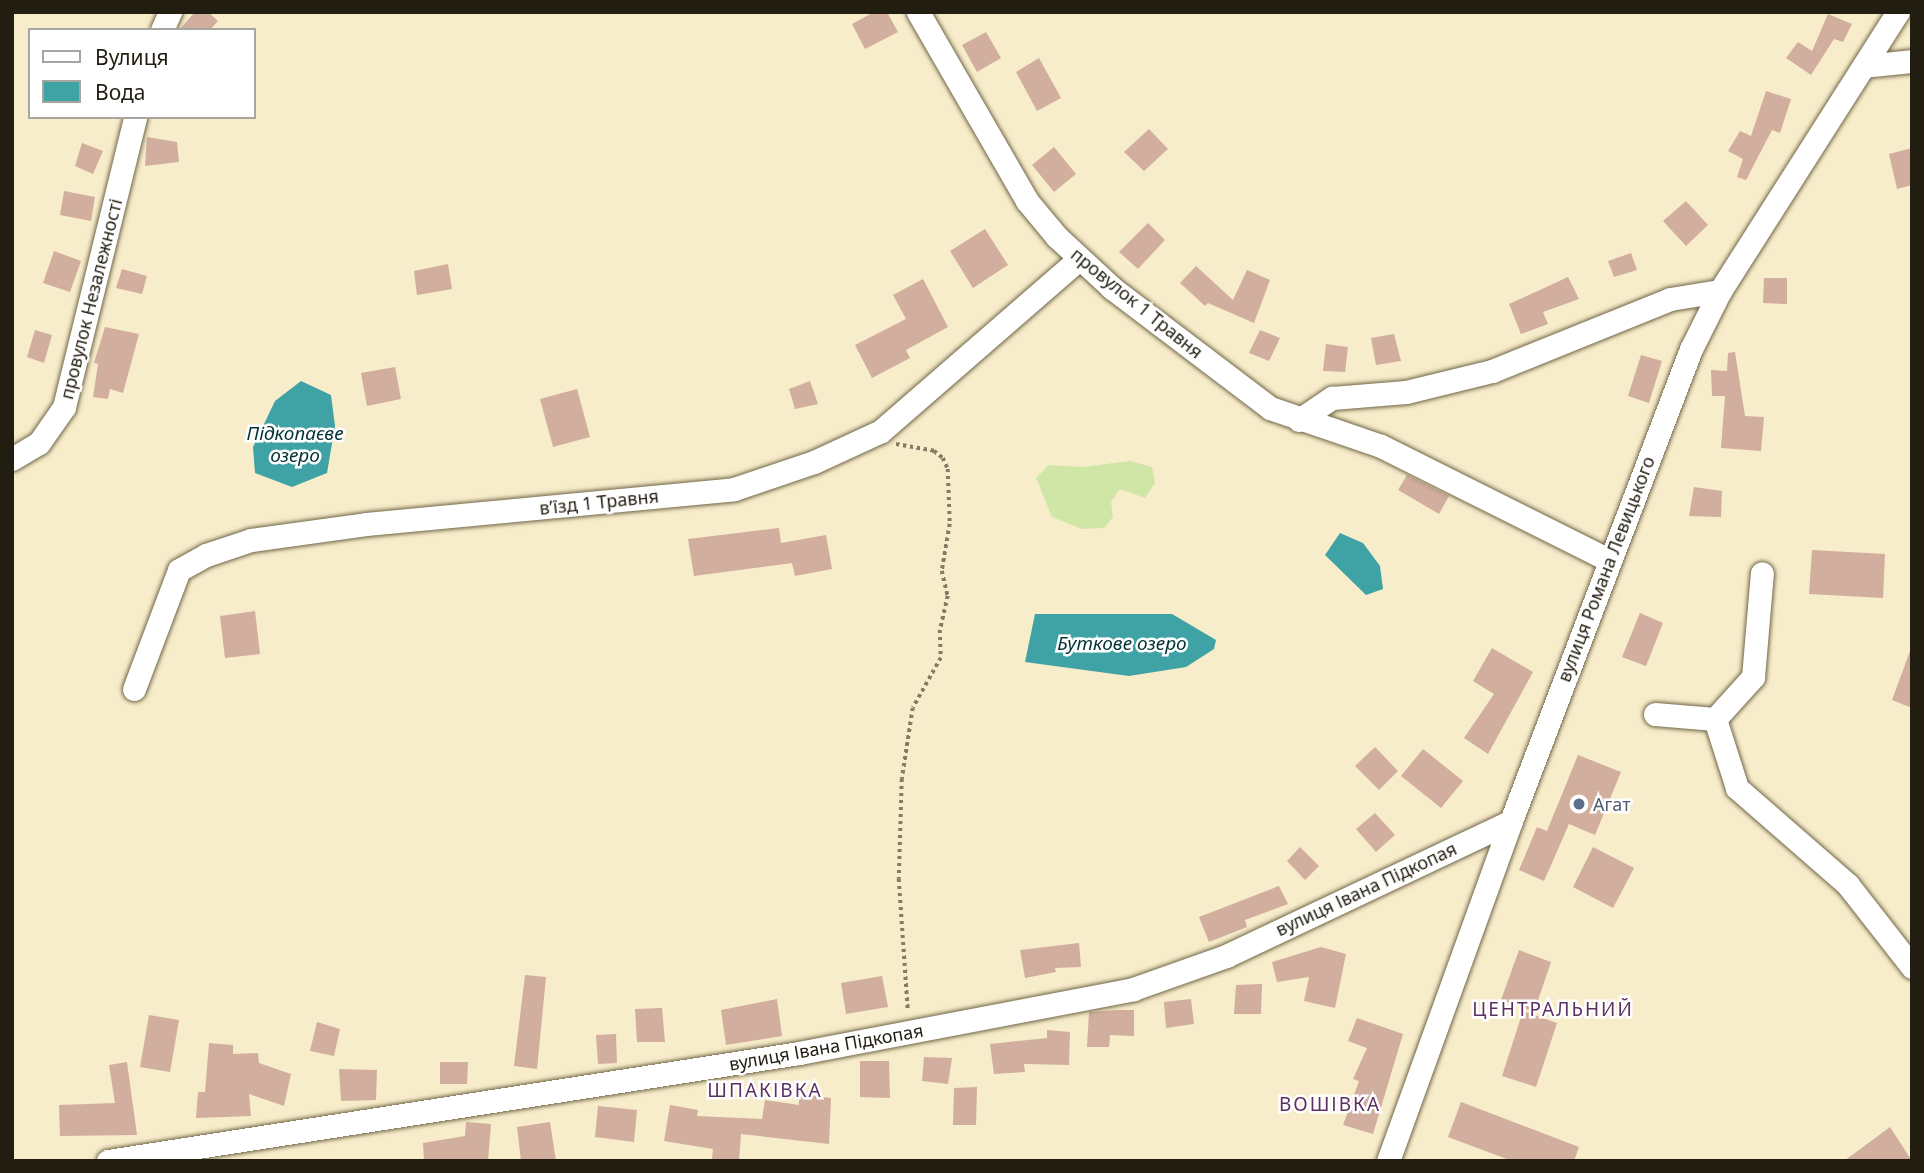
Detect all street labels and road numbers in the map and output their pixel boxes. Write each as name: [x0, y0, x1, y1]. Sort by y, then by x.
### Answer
street label: провулок Незалежності: [56, 197, 126, 401]
street label: провулок 1 Травня: [1067, 243, 1207, 363]
street label: вулиця Романа Левицького: [1553, 453, 1659, 685]
street label: в’їзд 1 Травня: [538, 485, 660, 519]
street label: вулиця Івана Підкопая: [1272, 838, 1460, 940]
street label: вулиця Івана Підкопая: [727, 1019, 925, 1075]

